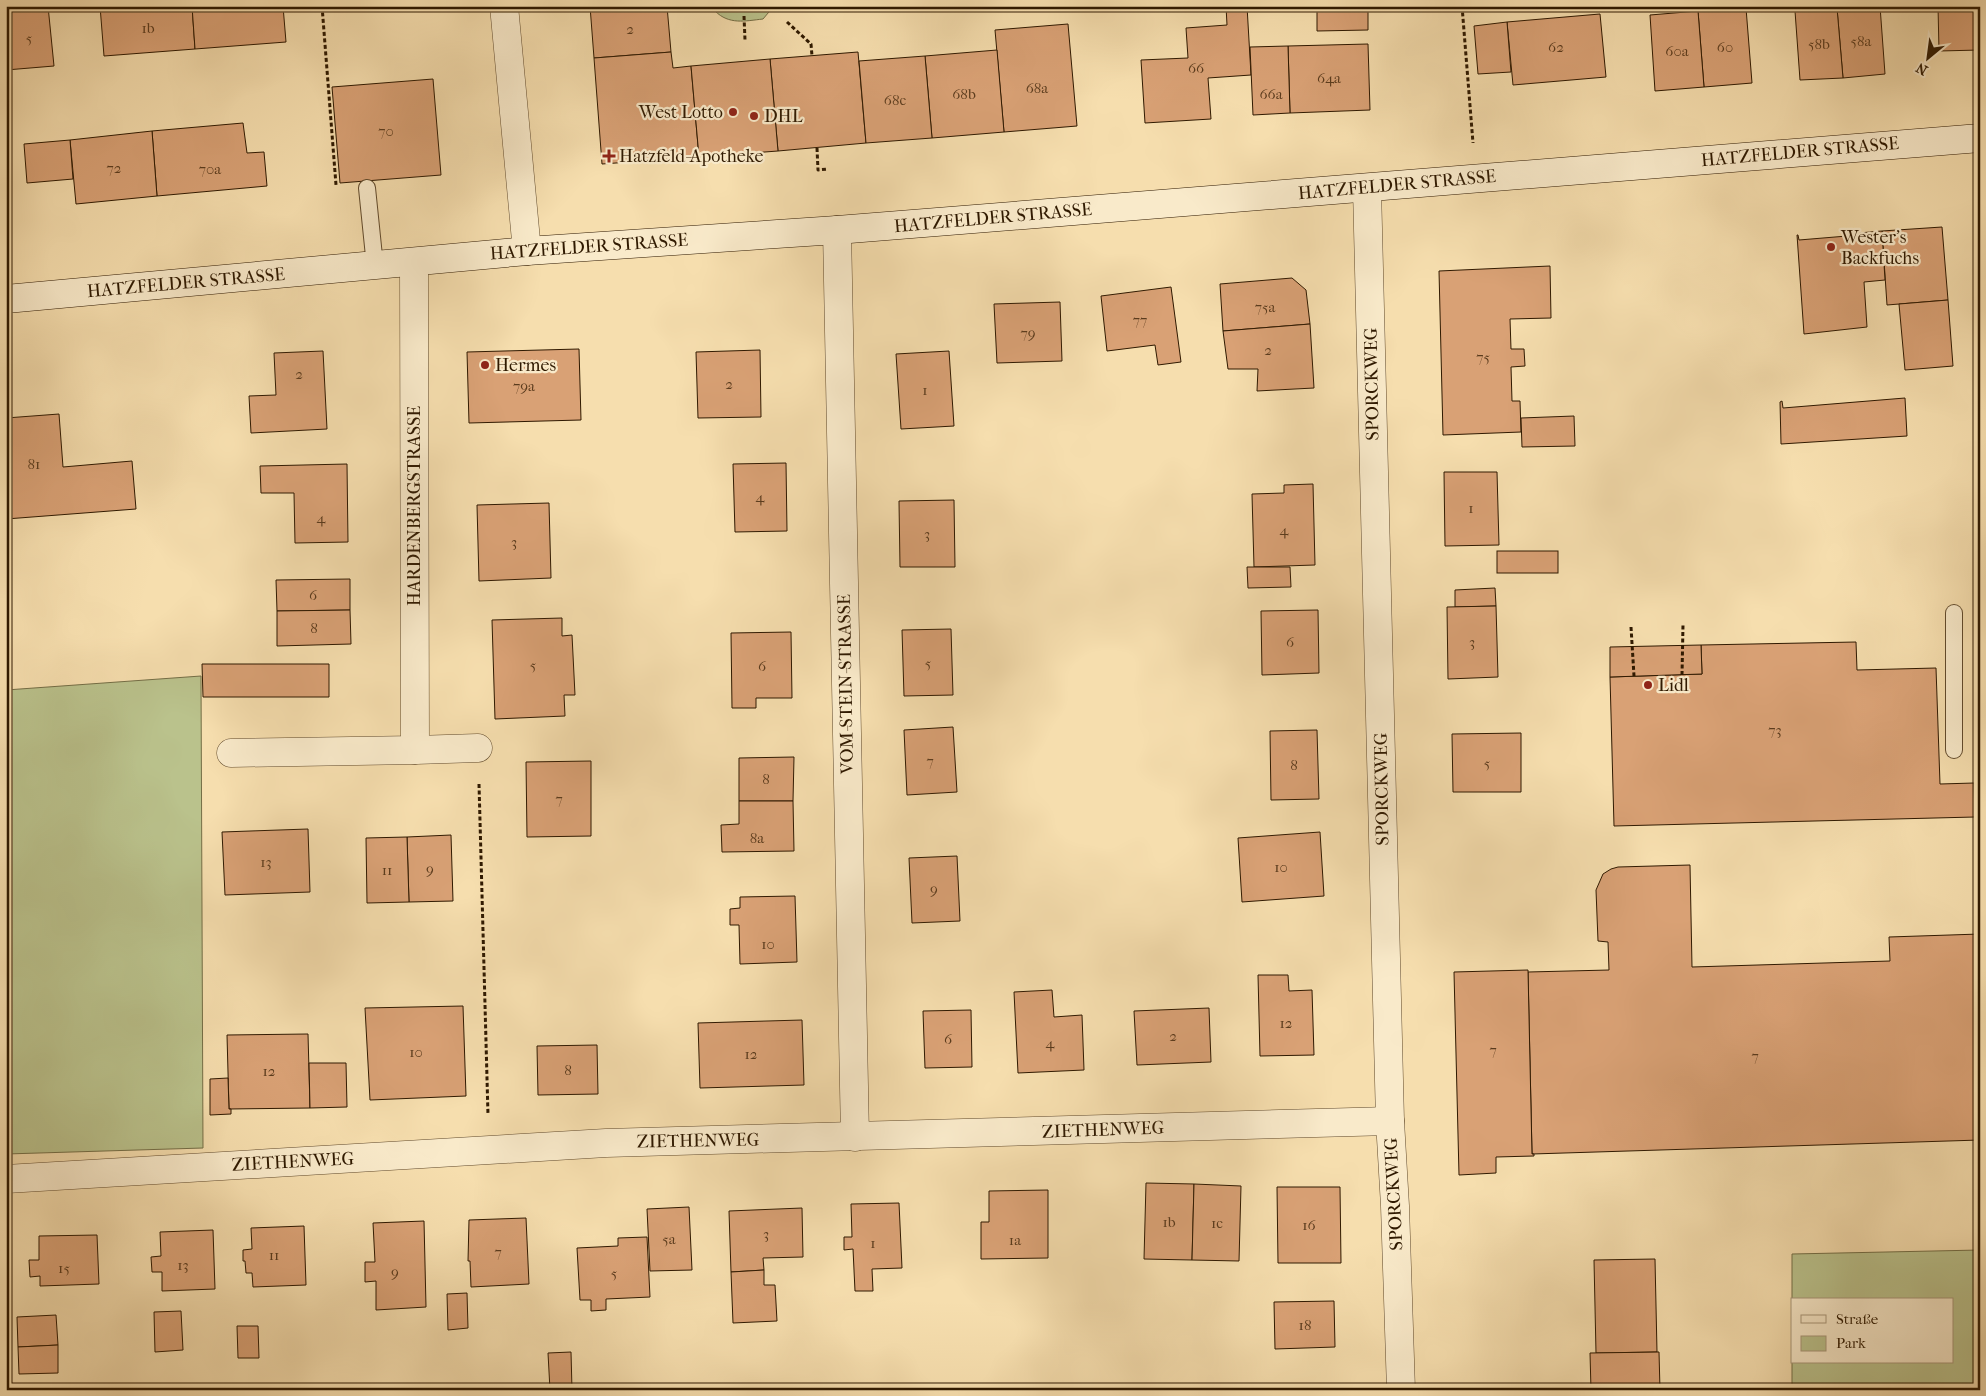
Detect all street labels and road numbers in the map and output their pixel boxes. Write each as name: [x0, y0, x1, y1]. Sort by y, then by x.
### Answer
street label: HATZFELDER STRASSE: [1700, 133, 1900, 171]
street label: HATZFELDER STRASSE: [1297, 166, 1497, 204]
street label: HATZFELDER STRASSE: [893, 199, 1093, 237]
street label: HATZFELDER STRASSE: [489, 230, 689, 264]
street label: HATZFELDER STRASSE: [86, 264, 286, 302]
street label: SPORCKWEG: [1361, 327, 1383, 441]
street label: HARDENBERGSTRASSE: [404, 406, 425, 606]
street label: VOM-STEIN-STRASSE: [834, 594, 858, 775]
street label: SPORCKWEG: [1371, 732, 1393, 846]
street label: ZIETHENWEG: [1041, 1117, 1165, 1143]
street label: ZIETHENWEG: [637, 1129, 760, 1153]
street label: SPORCKWEG: [1381, 1137, 1407, 1251]
street label: ZIETHENWEG: [231, 1148, 355, 1176]

